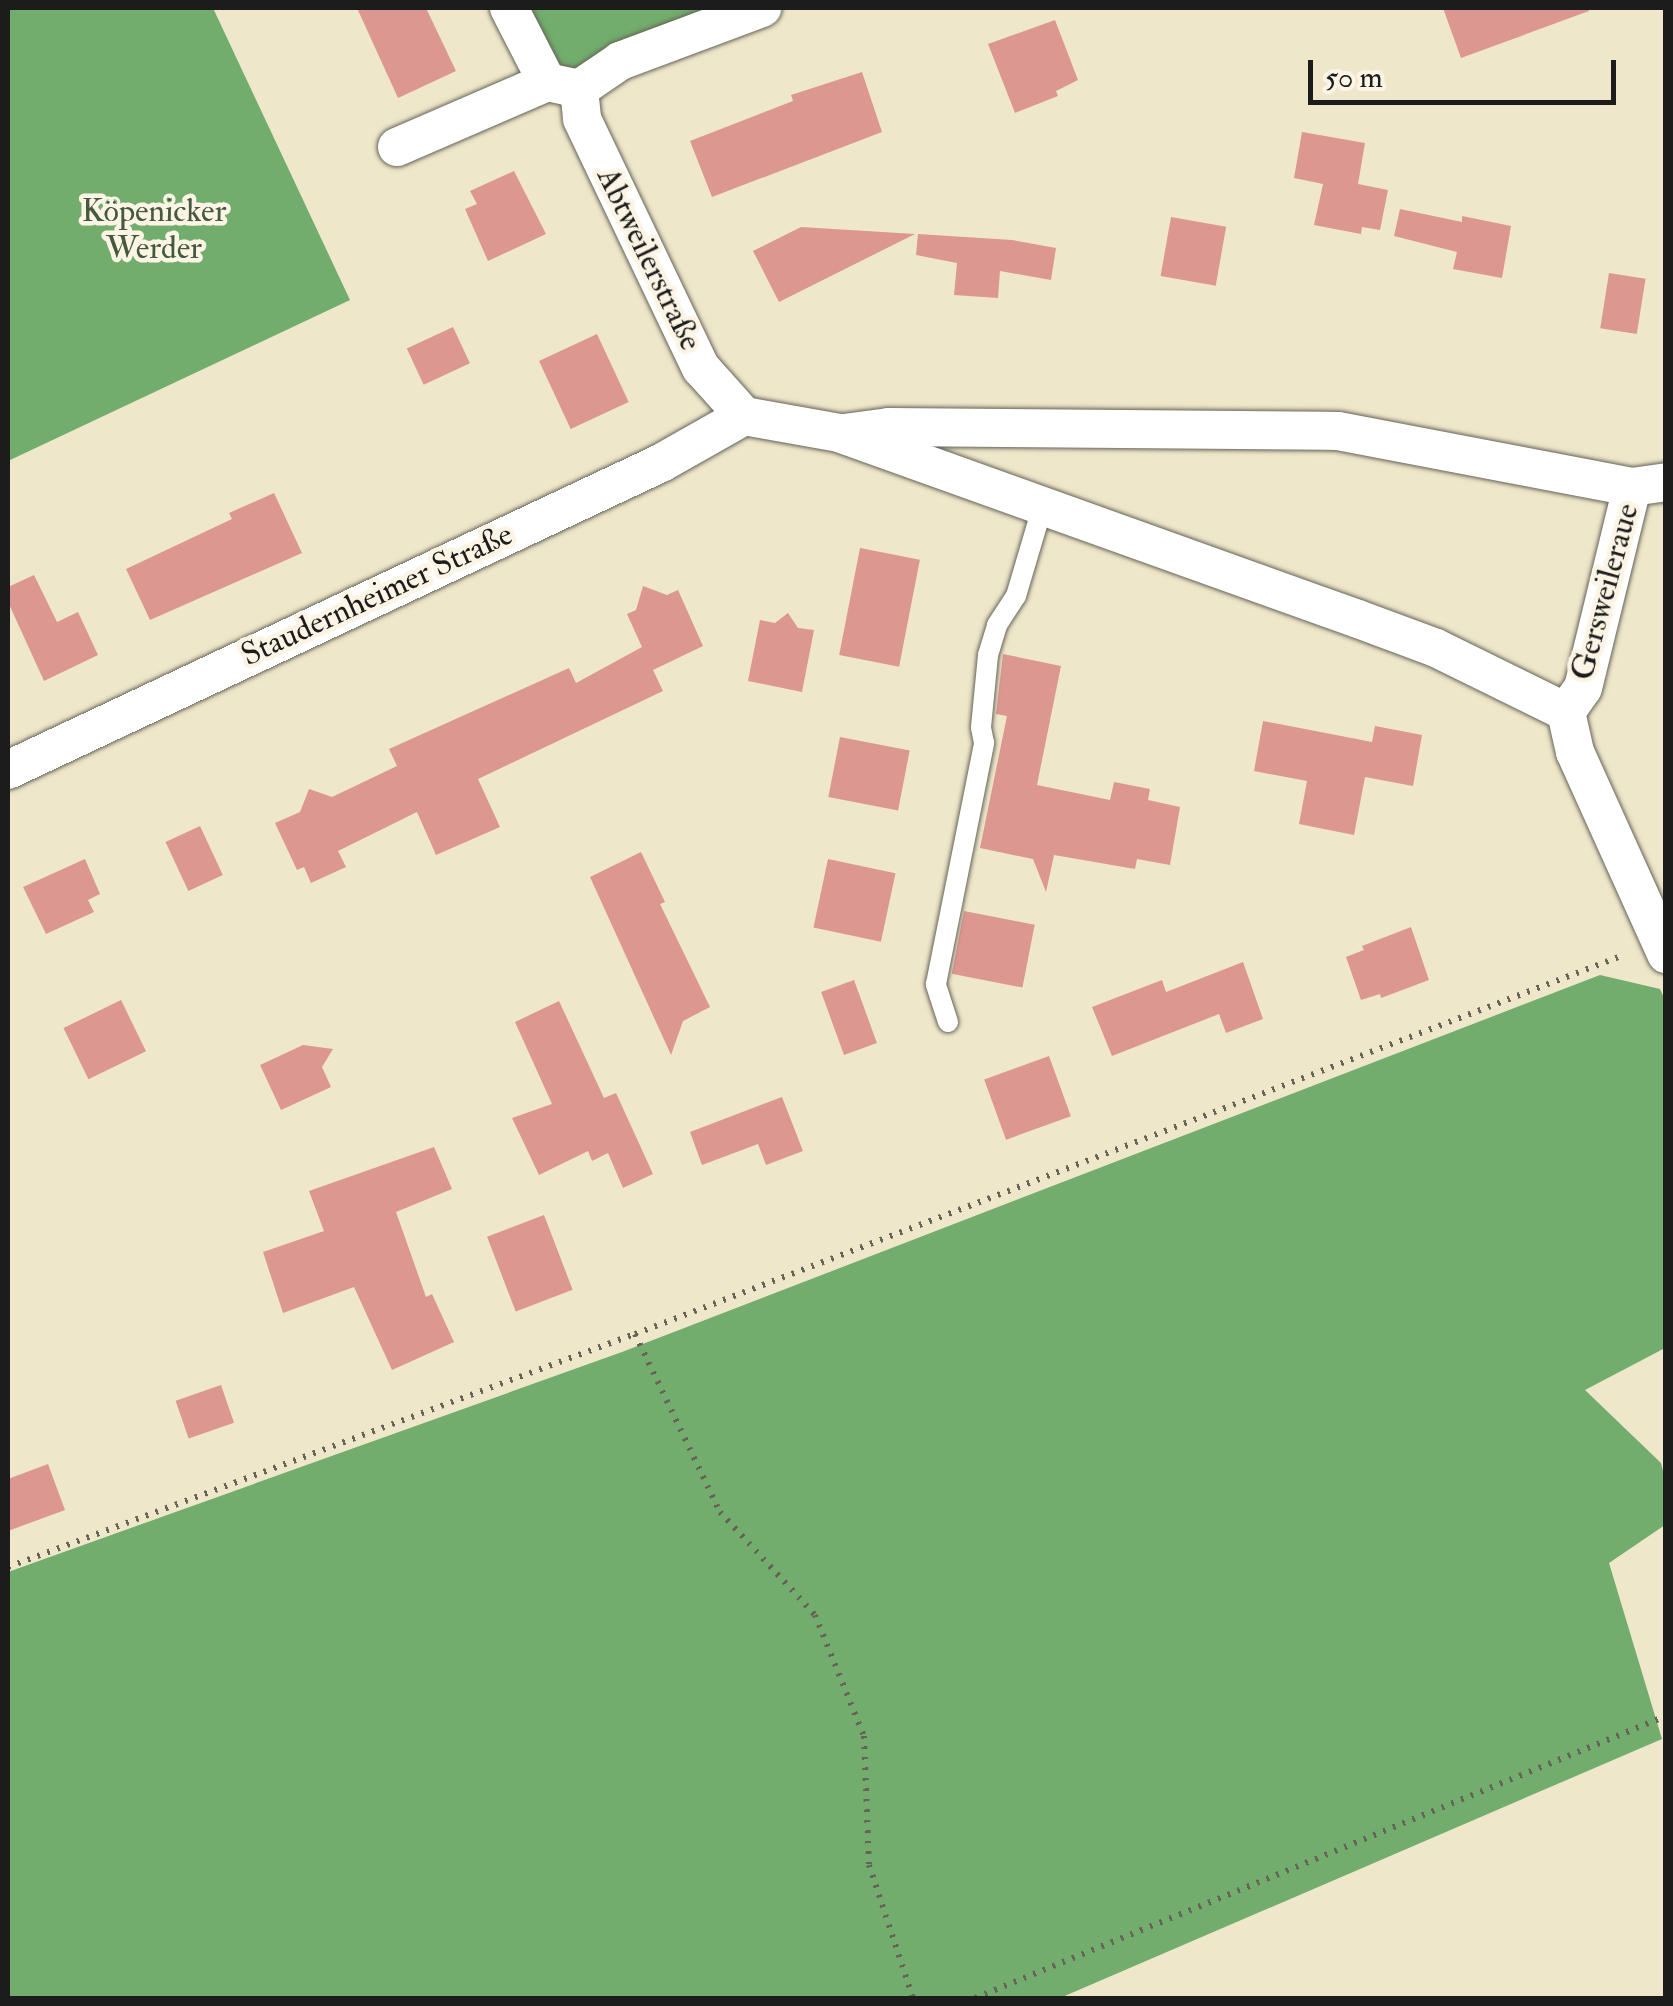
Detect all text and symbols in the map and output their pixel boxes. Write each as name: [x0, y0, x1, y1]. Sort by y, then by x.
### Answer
scale bar: [1313, 40, 1620, 102]
text: 50 m: [1325, 59, 1383, 96]
street label: Abtweilerstraße: [588, 161, 710, 357]
park label: Köpenicker Werder: [82, 193, 226, 268]
street label: Gersweileraue: [1563, 500, 1647, 684]
street label: Staudernheimer Straße: [235, 515, 519, 675]

